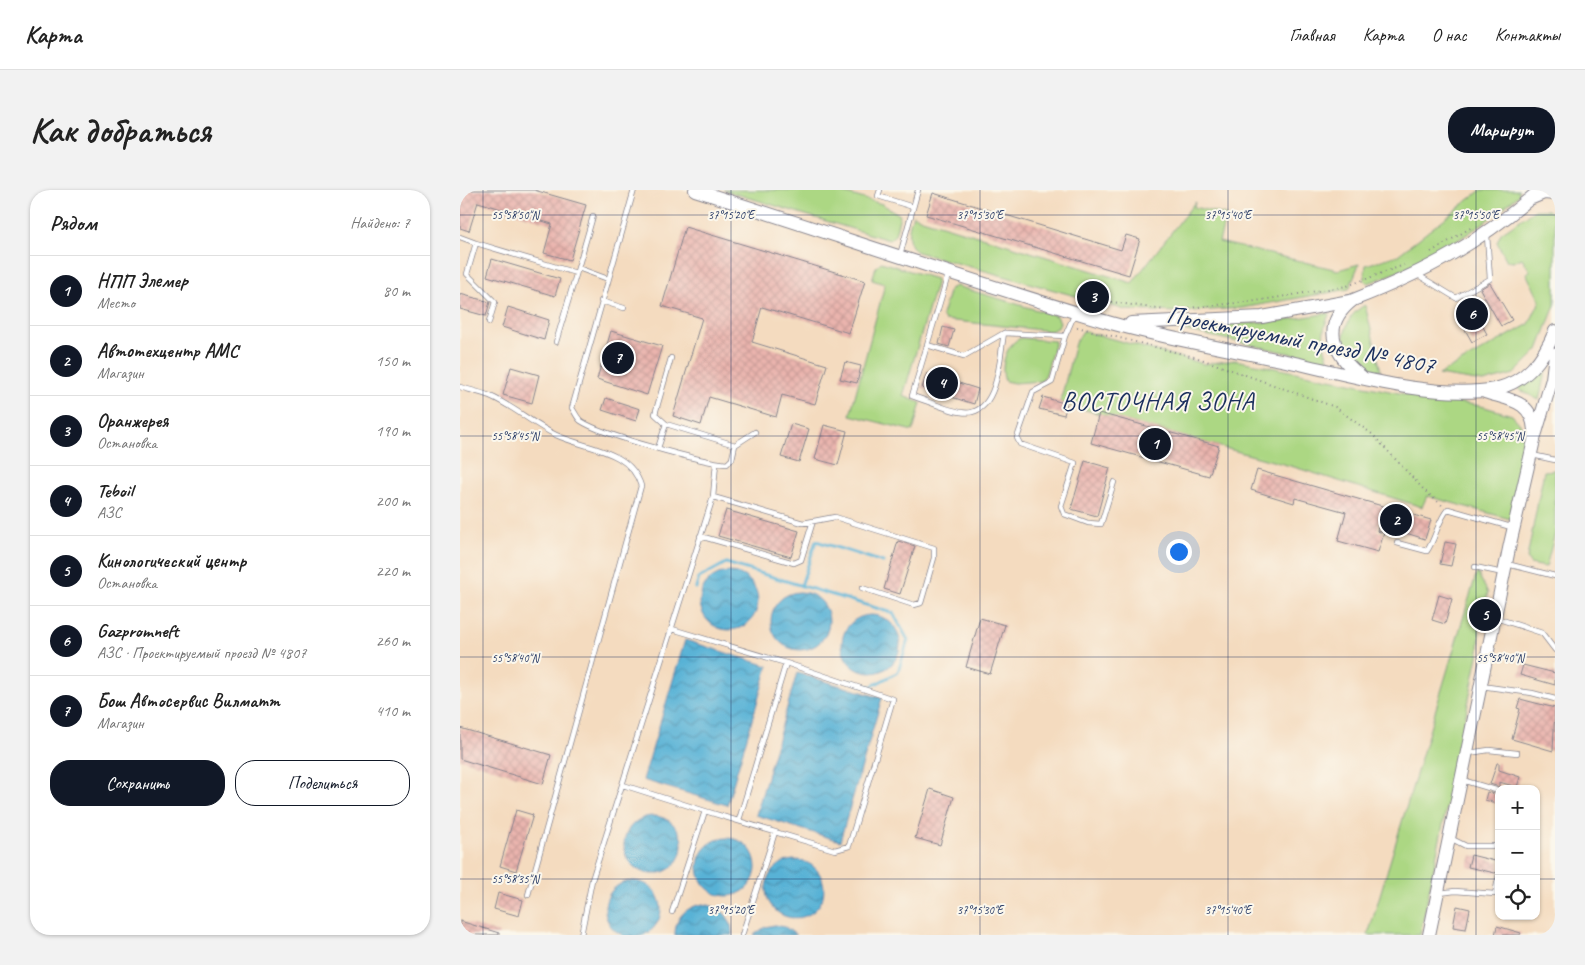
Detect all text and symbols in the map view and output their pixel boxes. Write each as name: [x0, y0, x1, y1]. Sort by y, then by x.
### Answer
text: Карта: [25, 20, 82, 50]
text: Главная: [1290, 24, 1335, 46]
text: Карта: [1363, 24, 1404, 46]
text: О нас: [1432, 24, 1467, 46]
text: Контакты: [1495, 24, 1560, 46]
button: Маршрут: [1448, 107, 1555, 153]
text: Как добраться: [30, 108, 211, 153]
text: 55°58'50"N: [491, 207, 540, 223]
text: 37°15'20"E: [708, 207, 756, 223]
text: 37°15'30"E: [957, 207, 1005, 223]
text: 37°15'40"E: [1205, 207, 1253, 223]
text: 37°15'50"E: [1453, 207, 1501, 223]
text: Рядом: [50, 210, 97, 236]
text: Найдено: 7: [350, 213, 410, 233]
text: НПП Элемер: [97, 269, 188, 293]
pin: 3: [1077, 278, 1109, 316]
text: 1: [62, 281, 70, 301]
text: 80 m: [383, 281, 410, 301]
text: Место: [97, 293, 135, 313]
pin: 6: [1456, 295, 1488, 333]
street label: Проектируемый проезд № 4807: [1164, 298, 1439, 382]
text: Автотехцентр АМС: [97, 339, 238, 363]
pin: 7: [602, 339, 634, 377]
text: 2: [62, 351, 70, 371]
text: 150 m: [376, 351, 410, 371]
text: Магазин: [97, 363, 144, 383]
pin: 4: [926, 364, 958, 402]
district label: ВОСТОЧНАЯ ЗОНА: [1061, 385, 1256, 418]
text: Оранжерея: [97, 409, 168, 433]
text: 3: [62, 421, 70, 441]
text: 190 m: [376, 421, 410, 441]
pin: 1: [1139, 425, 1171, 463]
text: 55°58'45"N: [491, 428, 540, 444]
text: 55°58'45"N: [1476, 428, 1525, 444]
text: Остановка: [97, 433, 157, 453]
text: Teboil: [97, 479, 133, 503]
text: 4: [62, 491, 70, 511]
text: 200 m: [376, 491, 410, 511]
pin: 2: [1380, 501, 1412, 539]
text: АЗС: [97, 503, 121, 523]
your location: [1166, 539, 1192, 565]
text: Кинологический центр: [97, 549, 246, 573]
text: 5: [63, 561, 69, 581]
text: 220 m: [376, 561, 410, 581]
text: Остановка: [97, 573, 157, 593]
pin: 5: [1469, 596, 1501, 634]
text: Gazpromneft: [97, 619, 179, 643]
text: 6: [62, 631, 70, 651]
text: 260 m: [376, 631, 410, 651]
text: АЗС · Проектируемый проезд № 4807: [97, 643, 306, 663]
text: 55°58'40"N: [491, 650, 540, 666]
text: 55°58'40"N: [1476, 650, 1525, 666]
text: Бош Автосервис Вилматт: [97, 689, 280, 713]
text: 7: [62, 701, 70, 721]
text: 410 m: [376, 701, 410, 721]
text: Магазин: [97, 713, 144, 733]
button: Сохранить: [50, 760, 225, 806]
button: Поделиться: [235, 760, 410, 806]
map controls: [1495, 785, 1540, 920]
button: +: [1495, 785, 1540, 830]
button: −: [1495, 830, 1540, 875]
text: 55°58'35"N: [491, 871, 540, 887]
button: locate: [1495, 875, 1540, 920]
text: 37°15'20"E: [708, 902, 756, 918]
text: 37°15'30"E: [957, 902, 1005, 918]
text: 37°15'40"E: [1205, 902, 1253, 918]

